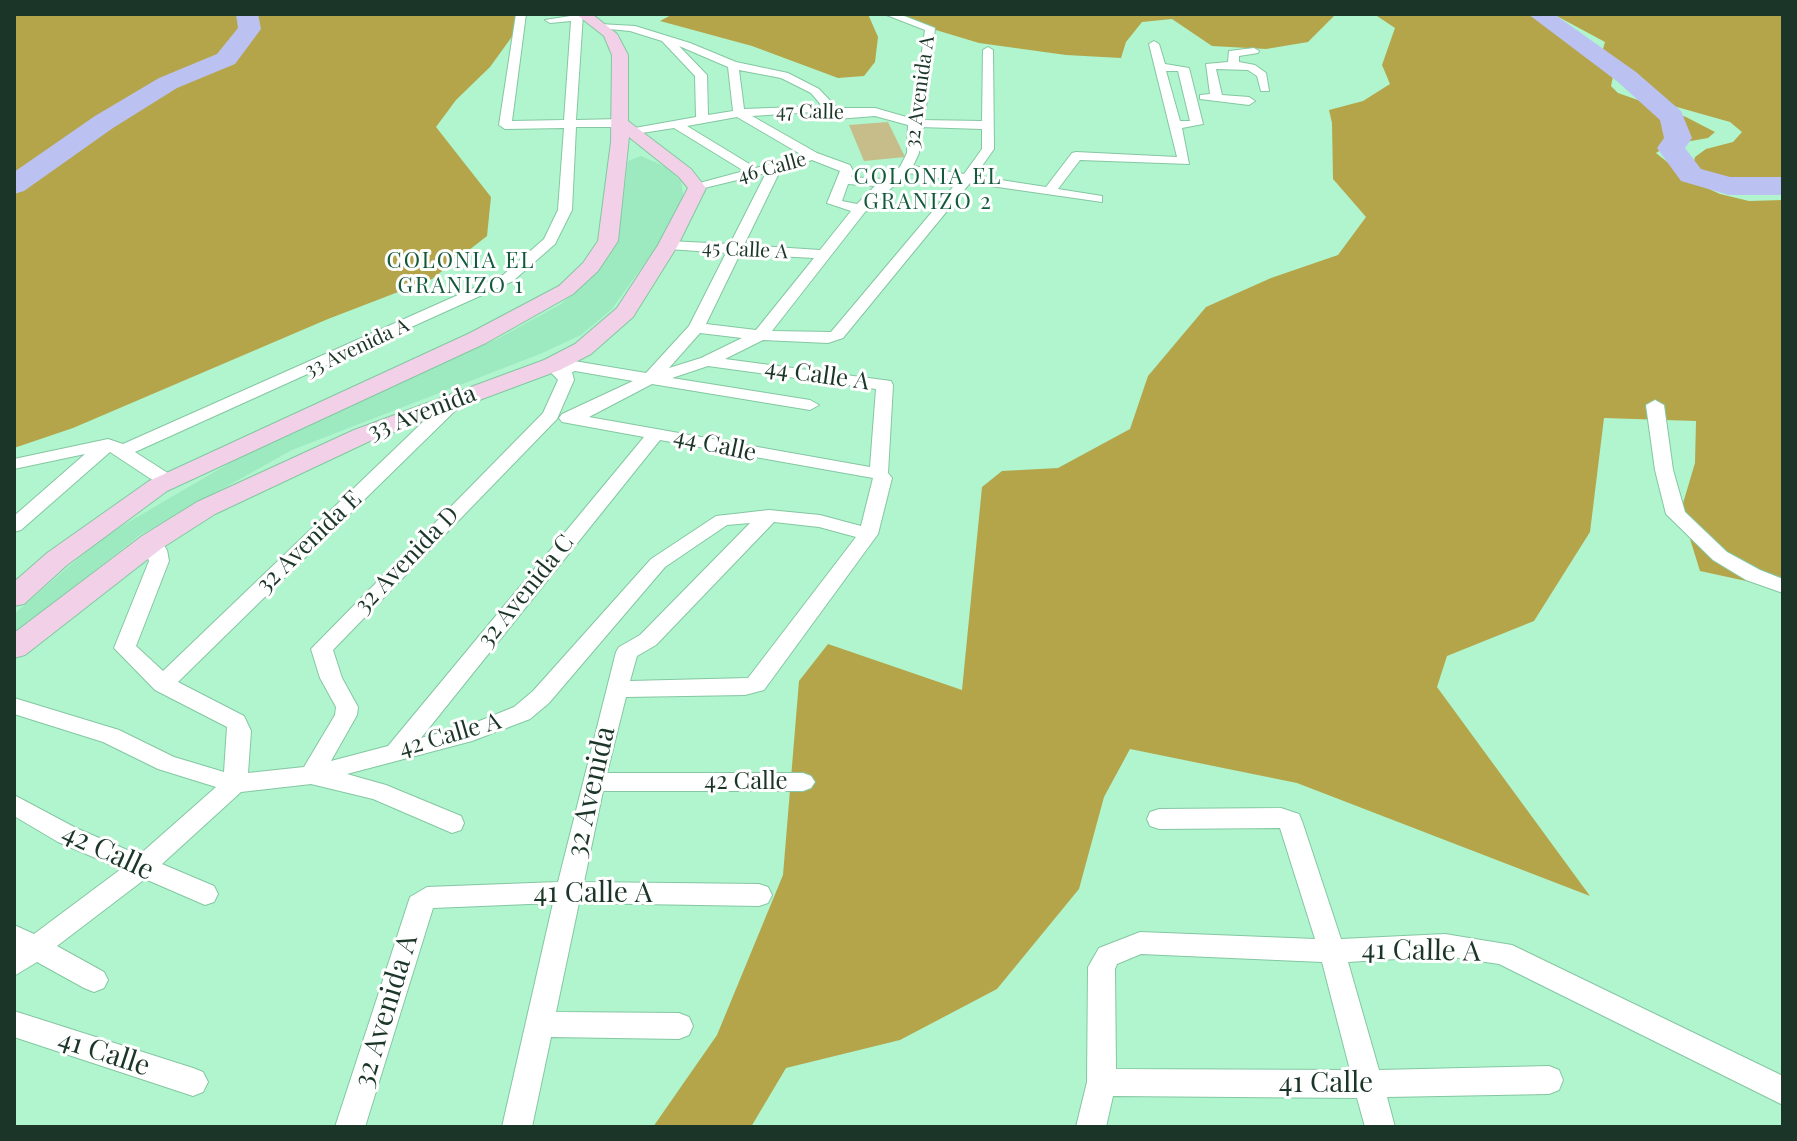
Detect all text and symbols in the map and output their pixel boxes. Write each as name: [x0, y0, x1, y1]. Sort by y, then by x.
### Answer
street label: 32 Avenida A: [900, 34, 940, 150]
street label: 47 Calle: [776, 99, 844, 125]
street label: 46 Calle: [735, 147, 809, 189]
district label: COLONIA EL GRANIZO 2: [854, 164, 1002, 216]
street label: 45 Calle A: [702, 236, 788, 264]
district label: COLONIA EL GRANIZO 1: [387, 248, 535, 300]
street label: 33 Avenida A: [301, 313, 413, 383]
street label: 44 Calle A: [763, 353, 871, 397]
street label: 33 Avenida: [364, 379, 480, 447]
street label: 44 Calle: [671, 422, 759, 468]
street label: 32 Avenida E: [250, 485, 368, 599]
street label: 32 Avenida D: [349, 500, 465, 620]
street label: 32 Avenida C: [472, 529, 580, 653]
street label: 42 Calle A: [396, 707, 504, 763]
street label: 32 Avenida: [560, 723, 622, 861]
street label: 42 Calle: [704, 768, 788, 796]
street label: 42 Calle: [57, 816, 159, 888]
street label: 41 Calle A: [534, 876, 652, 910]
street label: 32 Avenida A: [347, 931, 425, 1091]
street label: 41 Calle A: [1361, 933, 1481, 969]
street label: 41 Calle: [54, 1022, 154, 1084]
street label: 41 Calle: [1279, 1066, 1373, 1100]

